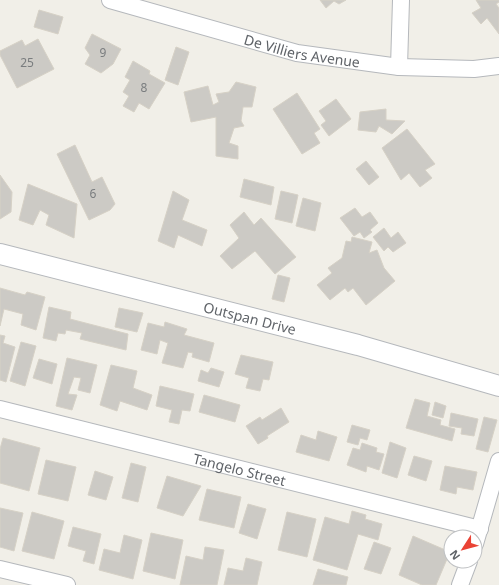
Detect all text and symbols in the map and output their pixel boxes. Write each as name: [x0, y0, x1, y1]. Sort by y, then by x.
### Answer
street label: De Villiers Avenue: [242, 29, 361, 71]
house number: 9: [100, 44, 107, 61]
house number: 25: [20, 54, 34, 71]
house number: 8: [141, 79, 148, 96]
house number: 6: [90, 185, 97, 202]
street label: Outspan Drive: [202, 297, 298, 338]
street label: Tangelo Street: [191, 448, 288, 490]
north arrow: [443, 529, 483, 569]
text: N: [446, 547, 463, 563]

